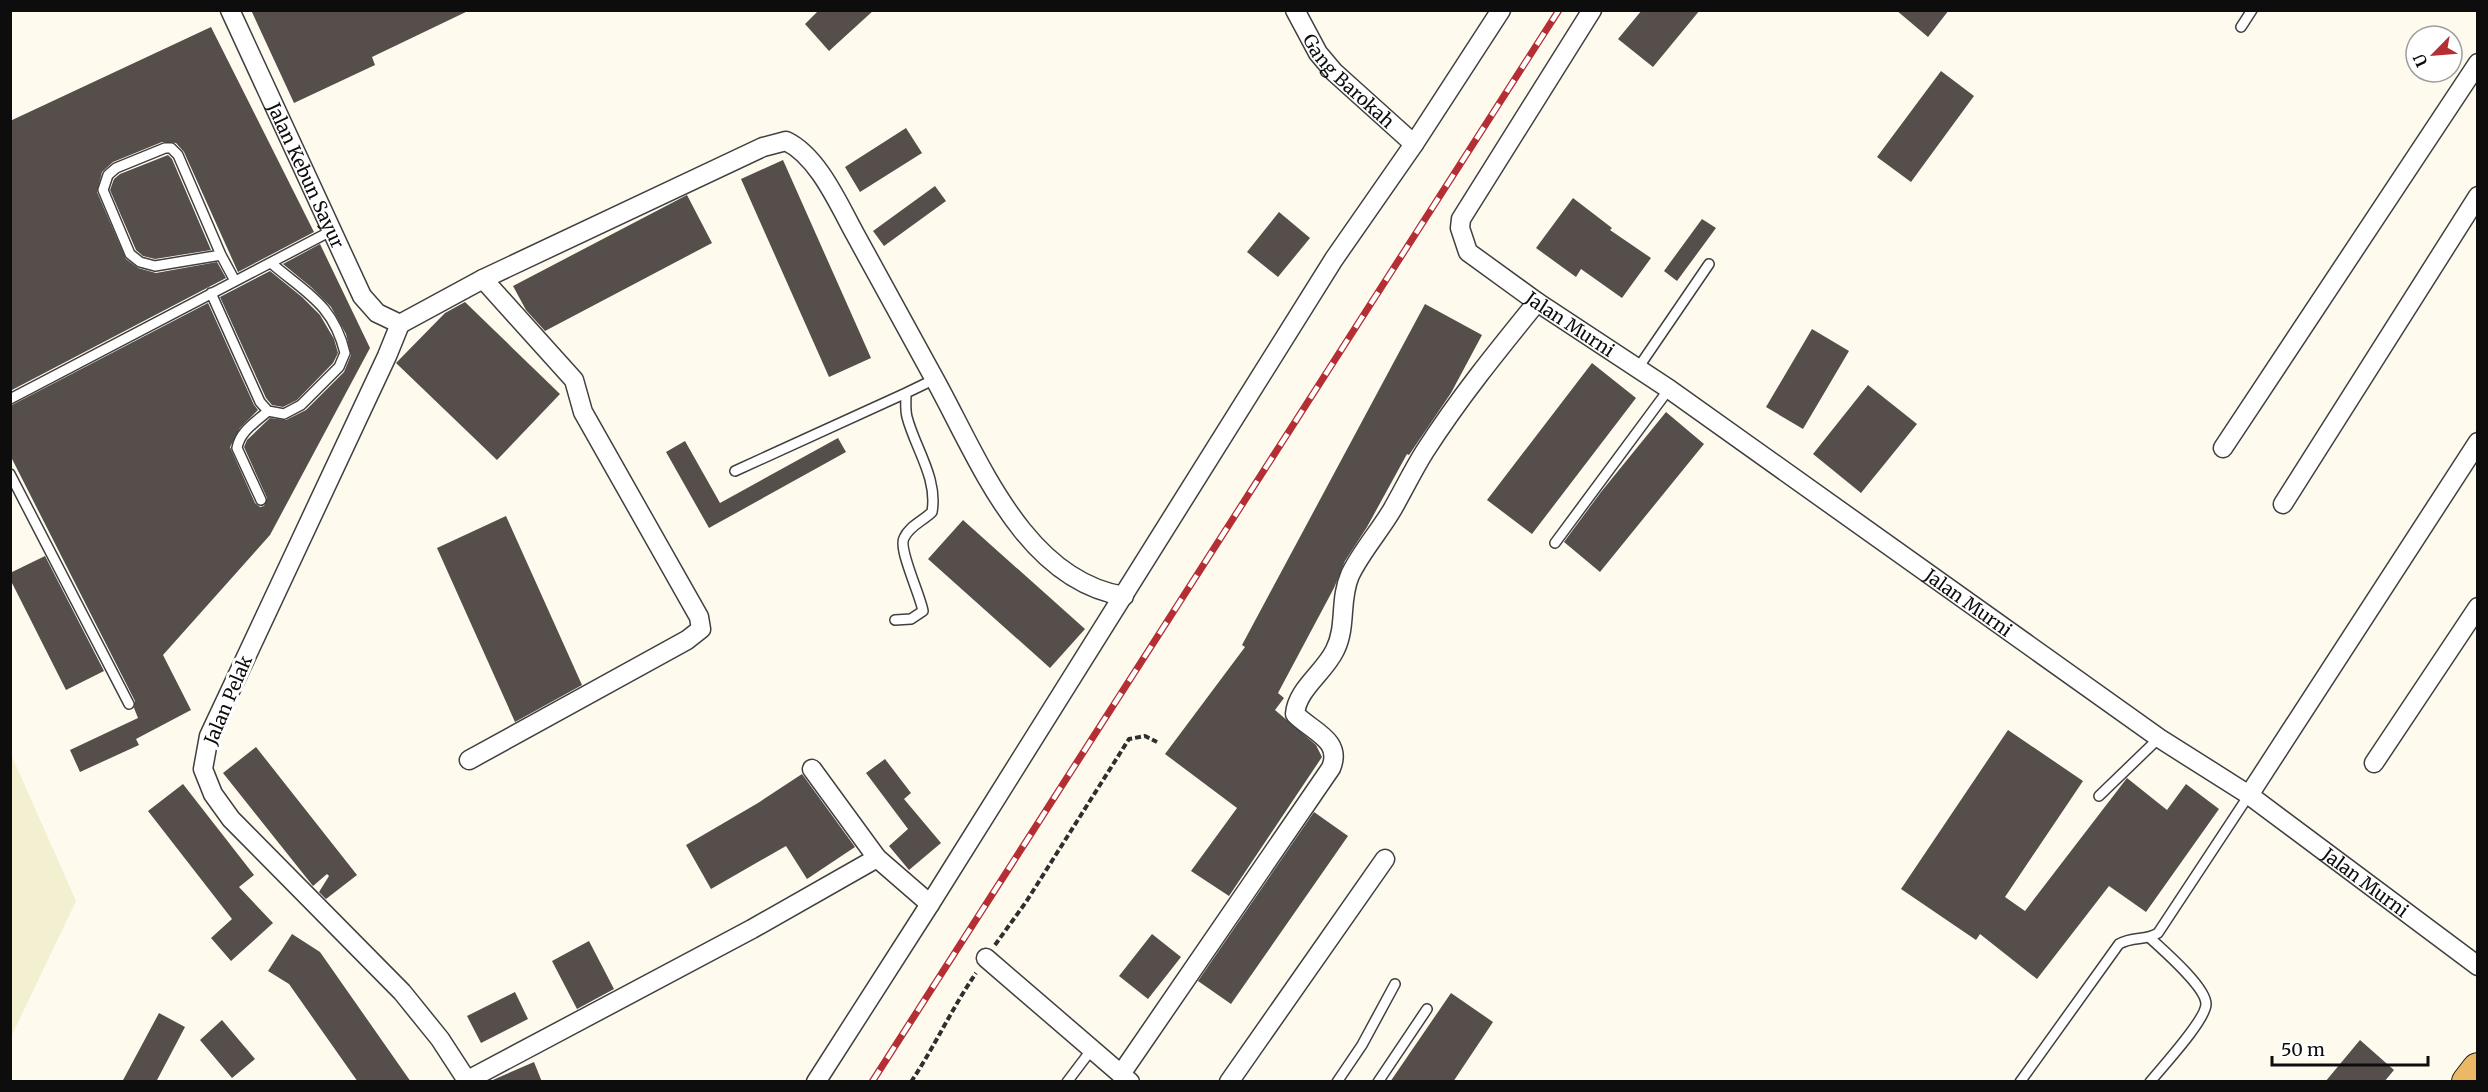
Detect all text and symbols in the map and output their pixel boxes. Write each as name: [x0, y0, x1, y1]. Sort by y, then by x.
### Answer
north arrow: [2404, 24, 2464, 84]
street label: Gang Barokah: [1298, 30, 1400, 133]
text: U: [2409, 51, 2432, 70]
street label: Jalan Kebun Sayur: [262, 98, 350, 252]
street label: Jalan Murni: [1520, 286, 1619, 362]
street label: Jalan Murni: [1920, 563, 2017, 641]
street label: Jalan Pelak: [199, 651, 257, 749]
street label: Jalan Murni: [2317, 842, 2413, 922]
scale bar: [2272, 1029, 2428, 1067]
text: 50 m: [2281, 1038, 2325, 1061]

